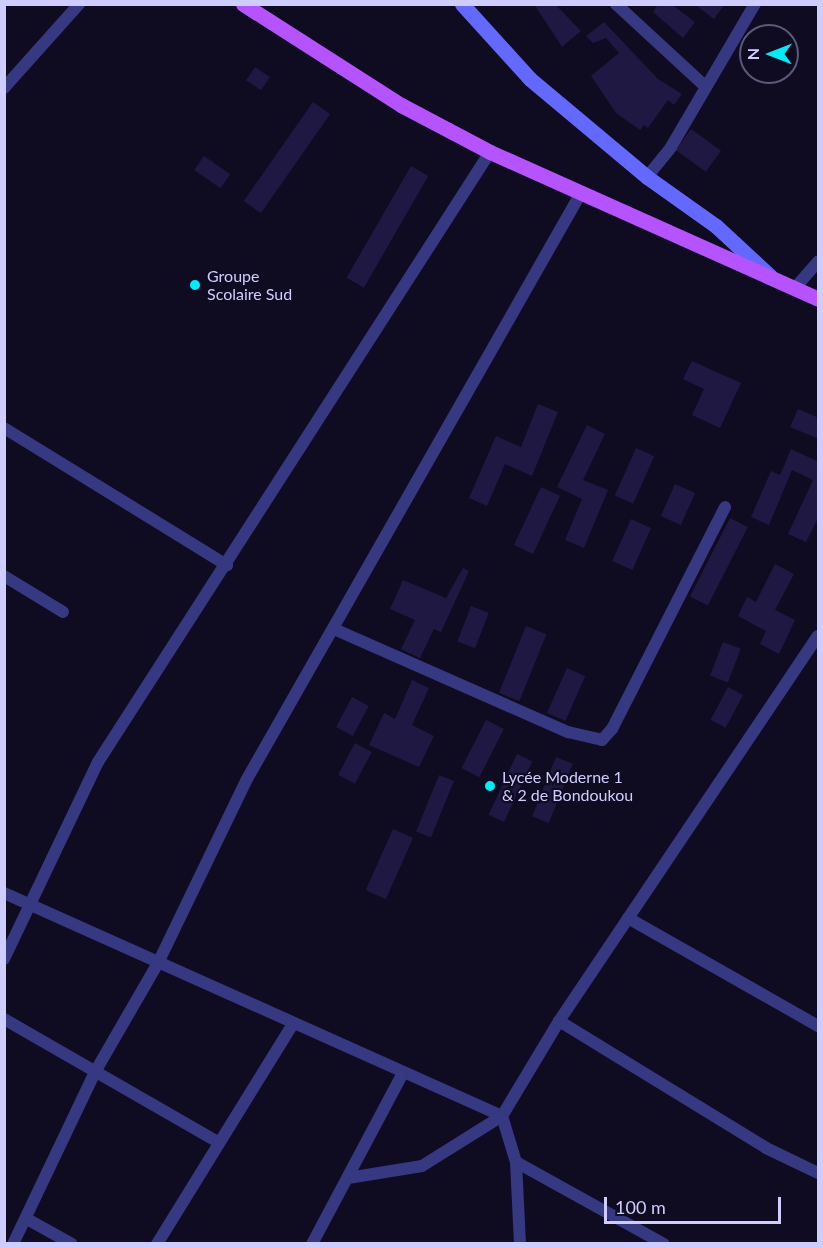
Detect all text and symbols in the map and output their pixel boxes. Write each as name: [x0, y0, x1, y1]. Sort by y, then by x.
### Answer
north arrow: [739, 24, 799, 84]
text: N: [743, 48, 762, 60]
place label: Groupe Scolaire Sud: [207, 266, 292, 304]
marker: Groupe Scolaire Sud: [188, 278, 202, 292]
place label: Lycée Moderne 1 & 2 de Bondoukou: [502, 767, 633, 805]
marker: Lycée Moderne 1 & 2 de Bondoukou: [483, 779, 497, 793]
scale bar: [607, 1185, 784, 1223]
text: 100 m: [615, 1196, 666, 1218]

